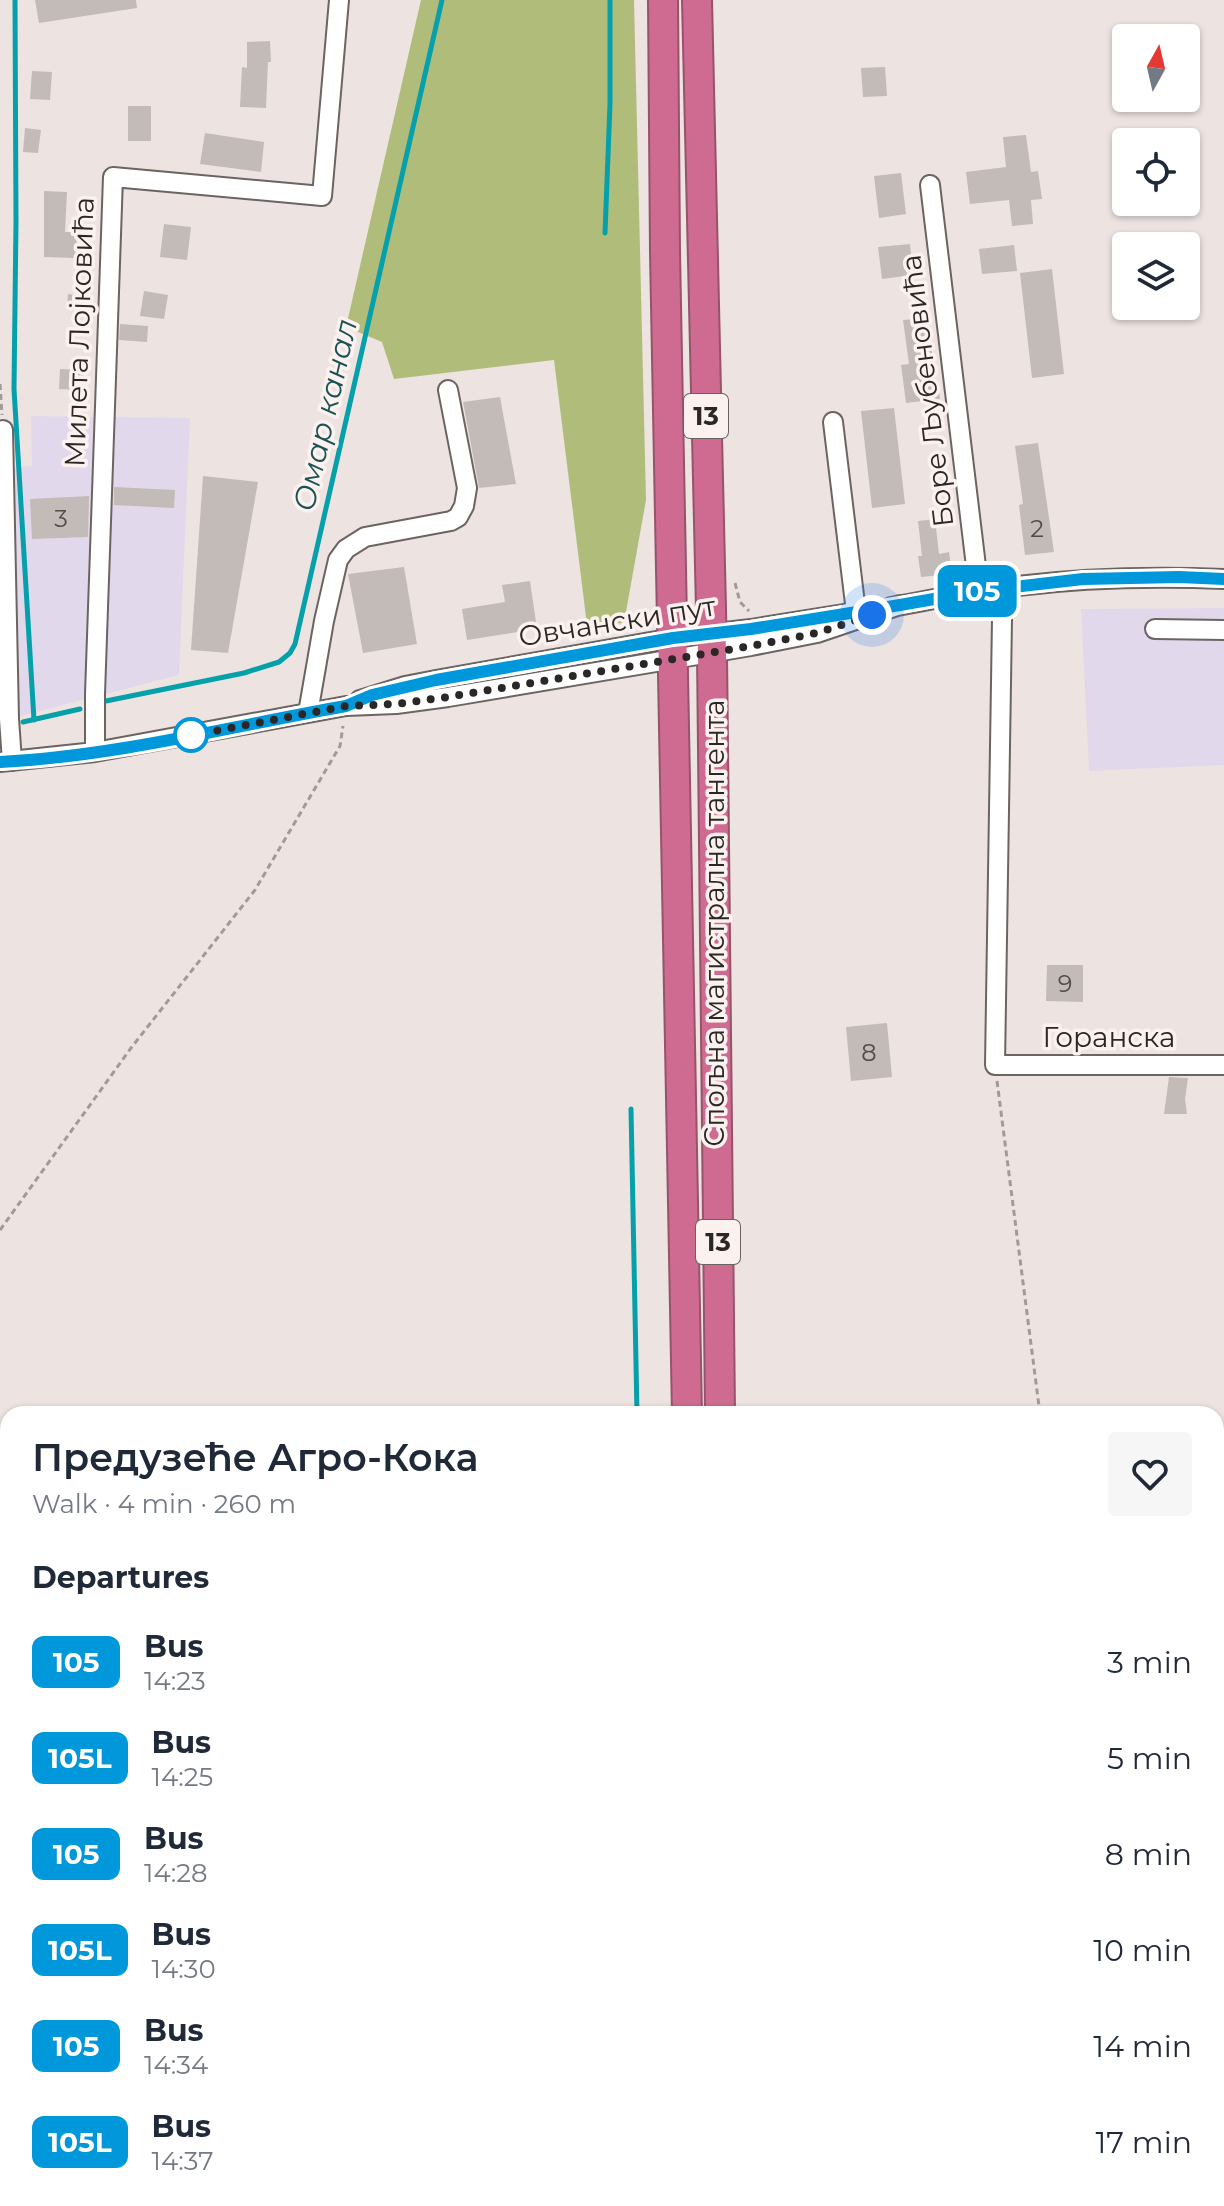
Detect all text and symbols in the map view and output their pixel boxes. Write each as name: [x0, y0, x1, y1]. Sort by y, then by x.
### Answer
north arrow: [1112, 24, 1200, 112]
map controls: [1112, 24, 1200, 320]
button: locate: [1112, 128, 1200, 216]
street label: Милета Лојковића: [57, 197, 101, 467]
button: layers: [1112, 232, 1200, 320]
street label: Боре Љубеновића: [893, 253, 961, 529]
water label: Омар канал: [285, 315, 365, 515]
road number: 13: [684, 394, 728, 438]
house number: 3: [54, 504, 68, 533]
house number: 2: [1030, 514, 1044, 543]
line badge: 105: [931, 565, 1023, 617]
text: 105: [954, 574, 1000, 608]
street label: Овчански пут: [516, 589, 719, 653]
your location: [852, 595, 892, 635]
street label: Спољна магистрална тангента: [697, 699, 731, 1147]
unlabelled marker: [174, 718, 208, 752]
house number: 9: [1058, 969, 1072, 998]
street label: Горанска: [1043, 1020, 1175, 1054]
house number: 8: [861, 1038, 877, 1067]
road number: 13: [696, 1220, 740, 1264]
button: heart: [1108, 1432, 1192, 1516]
text: Предузеће Агро-Кока: [32, 1434, 478, 1481]
text: Walk · 4 min · 260 m: [32, 1488, 296, 1520]
text: Departures: [32, 1559, 209, 1596]
text: Bus: [144, 1628, 204, 1665]
text: 3 min: [1107, 1644, 1192, 1681]
text: 105: [53, 1645, 99, 1679]
text: 14:23: [144, 1665, 206, 1697]
text: Bus: [152, 1724, 211, 1761]
text: 5 min: [1107, 1740, 1192, 1777]
text: 105L: [48, 1741, 112, 1775]
text: 14:25: [152, 1761, 213, 1793]
text: Bus: [144, 1820, 204, 1857]
text: 8 min: [1105, 1836, 1192, 1873]
text: 105: [53, 1837, 99, 1871]
text: 14:28: [144, 1857, 208, 1889]
text: Bus: [152, 1916, 211, 1953]
text: 10 min: [1093, 1932, 1192, 1969]
text: 105L: [48, 1933, 112, 1967]
text: 14:30: [152, 1953, 216, 1985]
text: Bus: [144, 2012, 204, 2049]
text: 14 min: [1093, 2028, 1192, 2065]
text: 105: [53, 2029, 99, 2063]
text: 14:34: [144, 2049, 208, 2081]
text: Bus: [152, 2108, 211, 2145]
text: 17 min: [1095, 2124, 1192, 2161]
text: 105L: [48, 2125, 112, 2159]
text: 14:37: [152, 2145, 213, 2177]

